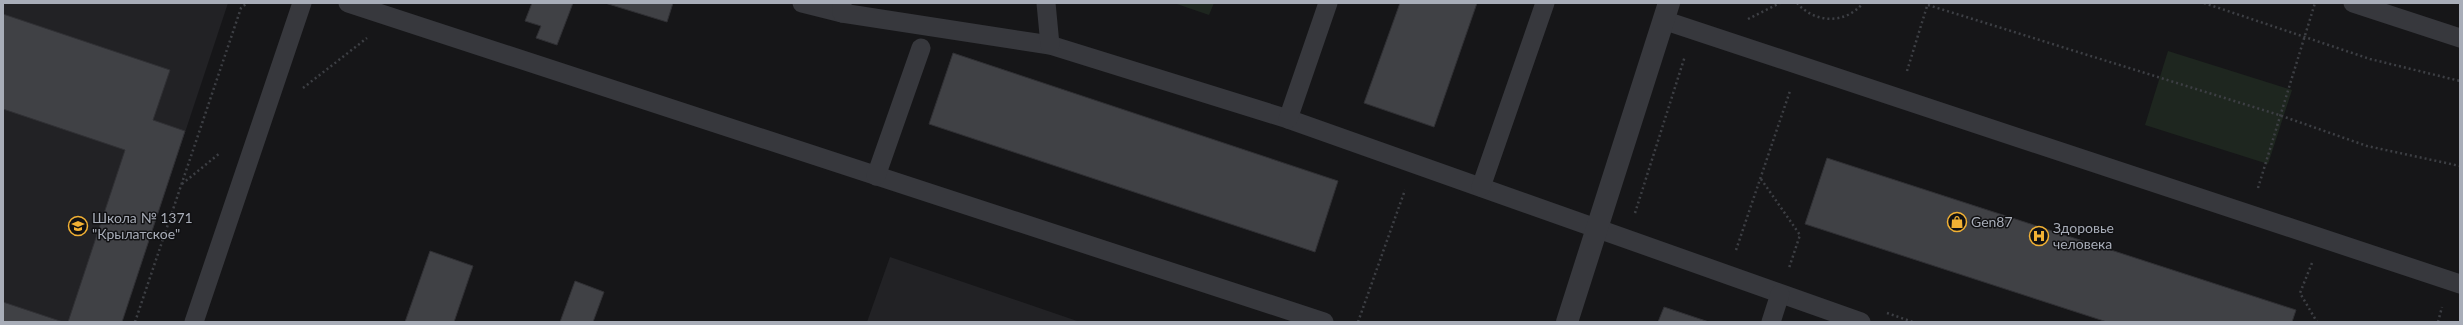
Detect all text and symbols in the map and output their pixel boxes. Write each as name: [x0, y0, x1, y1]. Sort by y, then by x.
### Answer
place label: Школа № 1371 "Крылатское": [92, 209, 193, 242]
shop icon: Gen87: [1946, 211, 1968, 233]
place label: Gen87: [1971, 213, 2013, 230]
school or university icon: Школа № 1371 "Крылатское": [67, 215, 89, 237]
place label: Здоровье человека: [2053, 219, 2114, 252]
hospital icon: Здоровье человека: [2028, 225, 2050, 247]

